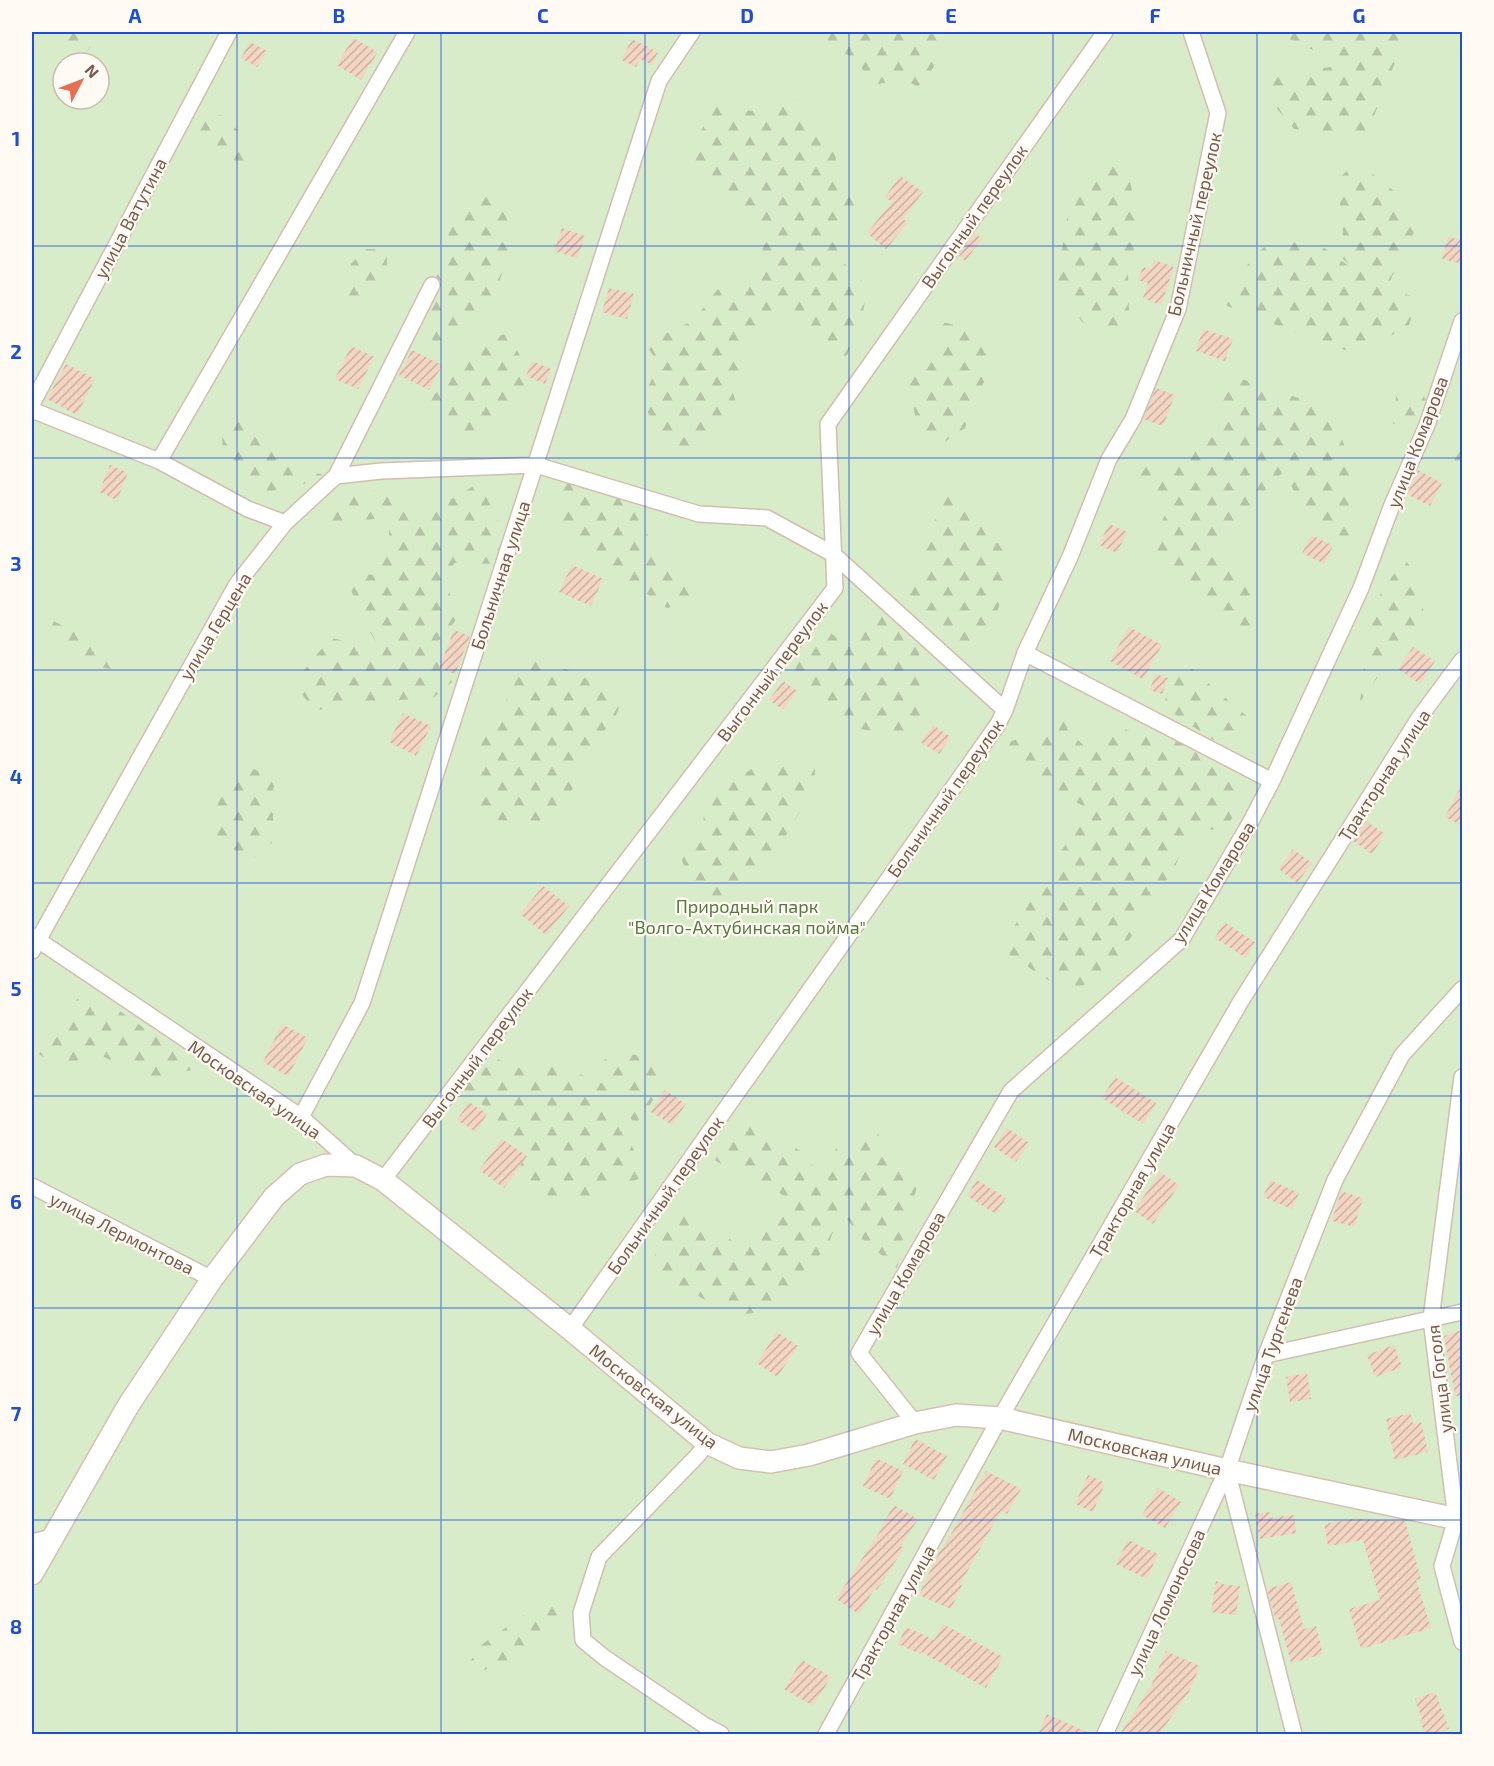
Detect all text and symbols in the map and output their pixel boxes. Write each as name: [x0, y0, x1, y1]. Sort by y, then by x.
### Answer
text: A: [128, 3, 142, 27]
text: B: [333, 3, 345, 27]
text: C: [537, 3, 549, 27]
text: D: [740, 3, 754, 27]
text: E: [945, 3, 957, 27]
text: F: [1149, 3, 1161, 27]
text: G: [1353, 3, 1365, 27]
north arrow: [51, 51, 111, 111]
text: N: [82, 60, 103, 81]
text: 1: [12, 126, 20, 150]
street label: Больничный переулок: [1162, 129, 1226, 318]
street label: Выгонный переулок: [916, 140, 1032, 292]
street label: улица Ватутина: [89, 154, 171, 282]
text: 2: [10, 339, 22, 363]
street label: улица Комарова: [1382, 373, 1452, 511]
street label: Больничная улица: [466, 498, 534, 652]
text: 3: [10, 551, 22, 575]
street label: улица Герцена: [174, 568, 256, 684]
street label: Выгонный переулок: [712, 596, 832, 746]
street label: Тракторная улица: [1333, 705, 1435, 845]
street label: Больничный переулок: [882, 714, 1008, 881]
text: 4: [10, 764, 23, 788]
street label: улица Комарова: [1167, 817, 1259, 947]
park label: Природный парк "Волго-Ахтубинская пойма": [628, 895, 866, 938]
text: 5: [10, 976, 22, 1000]
street label: Выгонный переулок: [417, 982, 537, 1132]
street label: Московская улица: [184, 1035, 326, 1143]
street label: Больничный переулок: [602, 1111, 728, 1278]
street label: Тракторная улица: [1084, 1118, 1180, 1262]
street label: улица Лермонтова: [46, 1187, 198, 1279]
text: 6: [10, 1189, 22, 1213]
street label: улица Комарова: [861, 1207, 949, 1339]
street label: улица Тургенева: [1237, 1274, 1307, 1414]
street label: улица Гоголя: [1421, 1323, 1457, 1435]
street label: Московская улица: [585, 1339, 723, 1453]
text: 7: [11, 1401, 22, 1425]
street label: Московская улица: [1066, 1423, 1224, 1479]
street label: улица Ломоносова: [1122, 1525, 1210, 1679]
street label: Тракторная улица: [846, 1541, 940, 1685]
text: 8: [10, 1614, 22, 1638]

